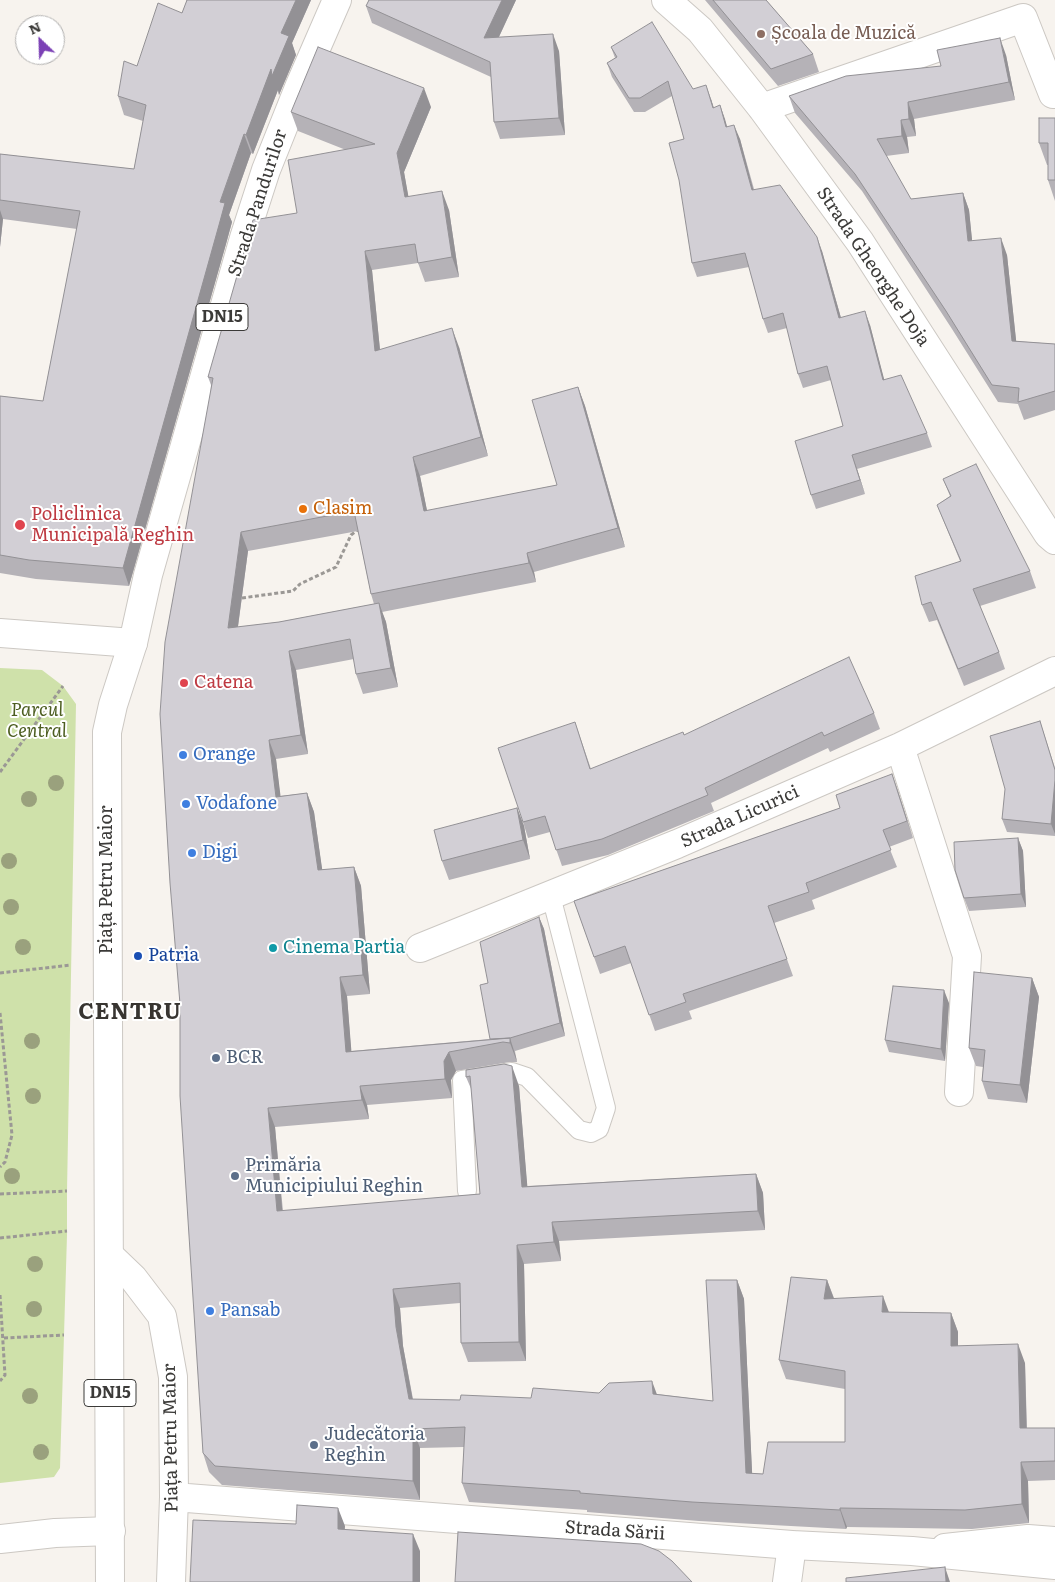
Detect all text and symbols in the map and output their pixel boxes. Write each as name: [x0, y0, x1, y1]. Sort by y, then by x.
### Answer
north arrow: [15, 15, 65, 65]
text: N: [25, 16, 44, 39]
place label: Școala de Muzică: [771, 23, 916, 45]
marker: Școala de Muzică: [755, 28, 767, 40]
street label: Strada Pandurilor: [224, 127, 292, 279]
street label: Strada Gheorghe Doja: [812, 183, 934, 351]
road number: DN15: [196, 304, 248, 330]
place label: Clasim: [313, 498, 373, 520]
marker: Clasim: [297, 503, 309, 515]
place label: Policlinica Municipală Reghin: [31, 504, 194, 546]
marker: Policlinica Municipală Reghin: [13, 518, 27, 532]
place label: Catena: [194, 672, 254, 694]
marker: Catena: [178, 677, 190, 689]
park label: Parcul Central: [7, 700, 67, 742]
place label: Orange: [193, 744, 256, 766]
marker: Orange: [177, 749, 189, 761]
street label: Strada Licurici: [677, 781, 803, 853]
place label: Vodafone: [196, 793, 277, 815]
marker: Vodafone: [180, 798, 192, 810]
street label: Piața Petru Maior: [96, 806, 118, 954]
place label: Digi: [202, 842, 238, 864]
marker: Digi: [186, 847, 198, 859]
place label: Cinema Partia: [283, 937, 405, 959]
marker: Cinema Partia: [267, 942, 279, 954]
place label: Patria: [148, 945, 199, 967]
marker: Patria: [132, 950, 144, 962]
district label: CENTRU: [77, 1000, 183, 1026]
place label: BCR: [226, 1047, 264, 1069]
marker: BCR: [210, 1052, 222, 1064]
place label: Primăria Municipiului Reghin: [245, 1155, 423, 1198]
marker: Primăria Municipiului Reghin: [229, 1170, 241, 1182]
place label: Pansab: [220, 1300, 280, 1322]
marker: Pansab: [204, 1305, 216, 1317]
street label: Piața Petru Maior: [159, 1363, 183, 1513]
road number: DN15: [84, 1380, 136, 1406]
place label: Judecătoria Reghin: [324, 1424, 425, 1466]
marker: Judecătoria Reghin: [308, 1439, 320, 1451]
street label: Strada Sării: [564, 1517, 666, 1545]

